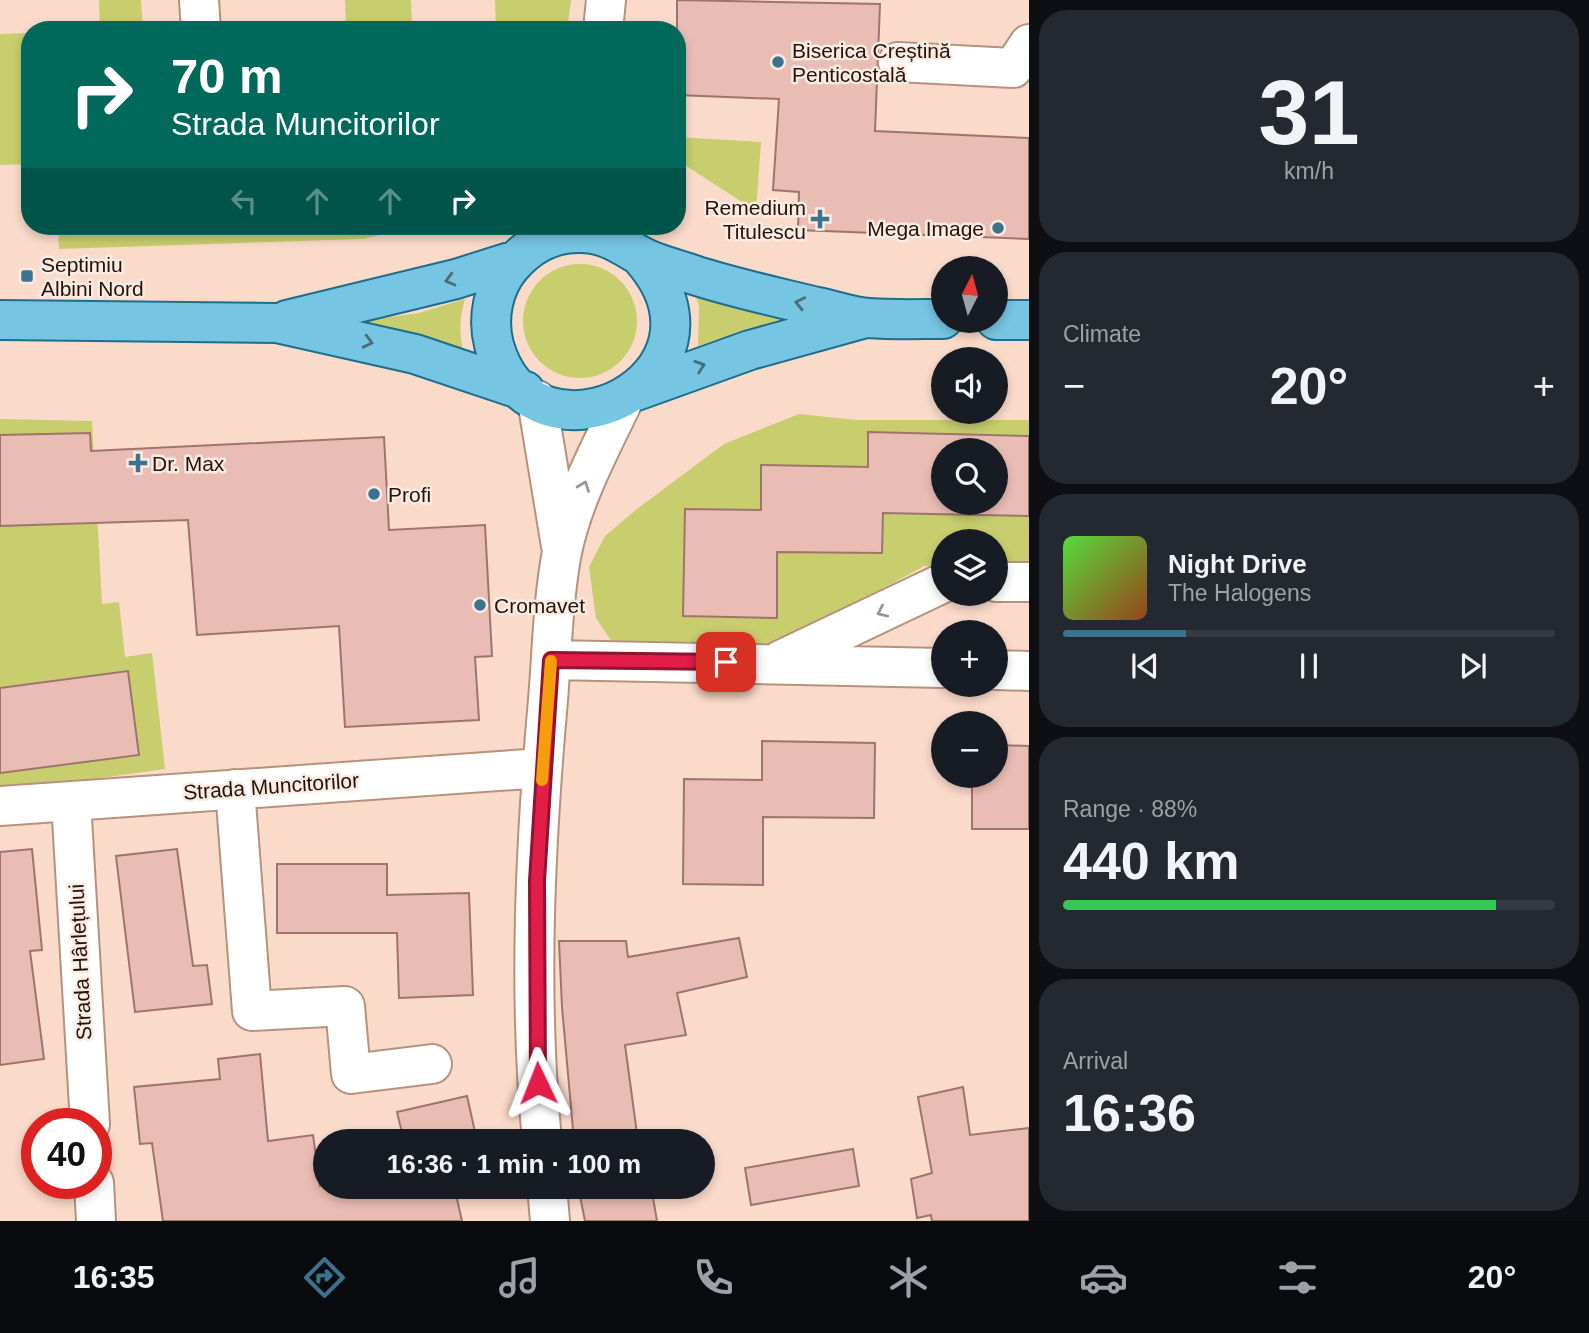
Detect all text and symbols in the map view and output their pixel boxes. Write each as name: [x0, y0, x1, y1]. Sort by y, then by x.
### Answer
place label: Biserica Creștină Penticostală: [792, 39, 951, 86]
icon: right: [56, 49, 147, 140]
text: 70 m: [171, 49, 283, 103]
marker: Biserica Creștină Penticostală: [770, 54, 786, 70]
text: 31: [1258, 62, 1360, 163]
text: Strada Muncitorilor: [171, 106, 440, 142]
text: km/h: [1284, 158, 1334, 184]
icon: left: [225, 182, 263, 220]
icon: ahead: [298, 182, 336, 220]
icon: ahead: [371, 182, 409, 220]
icon: right: [444, 182, 482, 220]
place label: Remedium Titulescu: [704, 196, 806, 243]
marker: Remedium Titulescu: [812, 211, 828, 227]
place label: Mega Image: [867, 217, 984, 240]
marker: Mega Image: [990, 220, 1006, 236]
place label: Septimiu Albini Nord: [41, 253, 144, 300]
north arrow: [931, 256, 1008, 332]
map controls: [931, 256, 1008, 788]
marker: Septimiu Albini Nord: [19, 268, 35, 284]
one-way arrow: [444, 272, 456, 287]
one-way arrow: [795, 297, 807, 311]
text: Climate: [1063, 321, 1141, 347]
one-way arrow: [362, 334, 374, 348]
button: sound: [931, 347, 1008, 424]
text: 20°: [1270, 357, 1348, 415]
one-way arrow: [693, 360, 705, 374]
text: −: [1063, 365, 1085, 407]
text: +: [1533, 365, 1555, 407]
button: search: [931, 438, 1008, 515]
place label: Dr. Max: [152, 452, 225, 475]
marker: Dr. Max: [130, 455, 146, 471]
one-way arrow: [576, 481, 590, 493]
place label: Profi: [388, 483, 431, 506]
marker: Profi: [366, 486, 382, 502]
button: layers: [931, 529, 1008, 606]
text: Night Drive: [1168, 549, 1307, 579]
text: The Halogens: [1168, 580, 1311, 606]
place label: Cromavet: [494, 594, 585, 617]
marker: Cromavet: [472, 597, 488, 613]
one-way arrow: [877, 604, 889, 618]
button: +: [931, 620, 1008, 697]
pin: [696, 632, 756, 692]
icon: arrive: [707, 643, 745, 681]
icon: previous: [1126, 647, 1164, 685]
icon: pause: [1290, 647, 1328, 685]
icon: next: [1454, 647, 1492, 685]
button: −: [931, 711, 1008, 788]
street label: Strada Muncitorilor: [182, 768, 360, 804]
text: Range · 88%: [1063, 796, 1197, 822]
text: 440 km: [1063, 832, 1239, 890]
street label: Strada Hârlețului: [64, 883, 96, 1041]
position arrow: [501, 1046, 575, 1120]
text: Arrival: [1063, 1048, 1128, 1074]
text: 16:36: [1063, 1084, 1196, 1142]
speed limit sign: 40: [21, 1108, 112, 1199]
text: 16:36 · 1 min · 100 m: [387, 1149, 641, 1179]
icon: directions: [300, 1253, 349, 1302]
icon: music: [495, 1253, 544, 1302]
icon: phone: [689, 1253, 738, 1302]
icon: climate: [884, 1253, 933, 1302]
icon: car: [1079, 1253, 1128, 1302]
icon: filters: [1273, 1253, 1322, 1302]
text: 16:35: [73, 1259, 155, 1295]
text: 20°: [1468, 1259, 1516, 1295]

